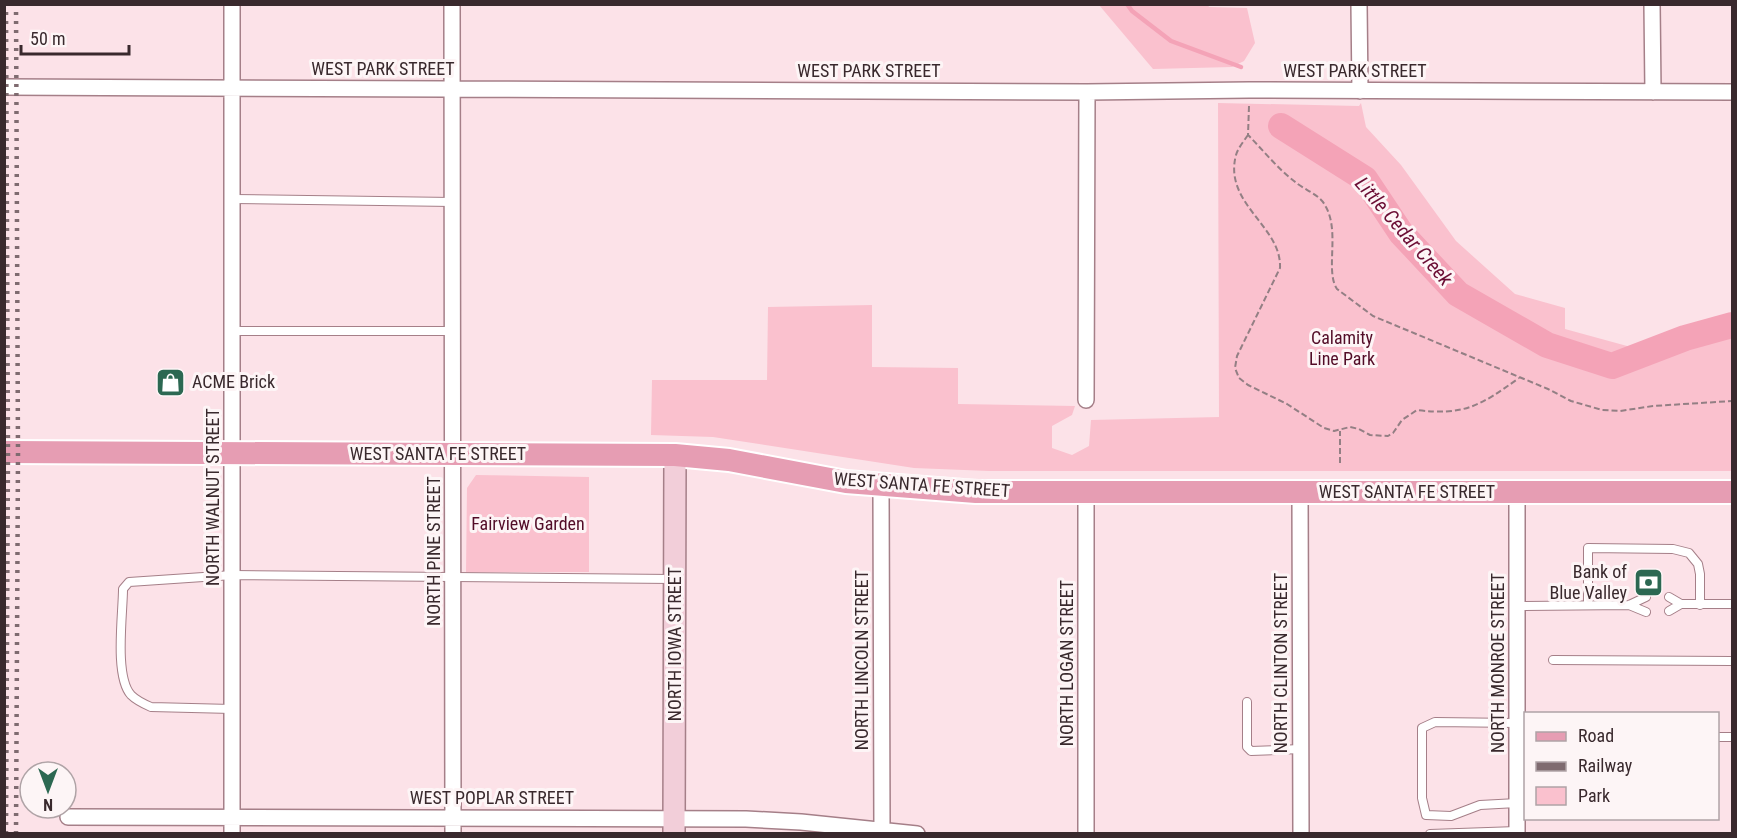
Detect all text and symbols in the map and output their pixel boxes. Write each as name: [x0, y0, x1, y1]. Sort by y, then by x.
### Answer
scale bar: [21, 18, 129, 56]
text: 50 m: [30, 28, 65, 49]
street label: WEST PARK STREET: [311, 58, 455, 79]
street label: WEST PARK STREET: [797, 60, 941, 81]
street label: WEST PARK STREET: [1283, 60, 1427, 81]
water label: Little Cedar Creek: [1350, 172, 1459, 291]
park label: Calamity Line Park: [1309, 327, 1375, 369]
shop icon: ACME Brick: [155, 366, 187, 398]
place label: ACME Brick: [192, 371, 275, 392]
street label: NORTH WALNUT STREET: [202, 408, 223, 586]
street label: WEST SANTA FE STREET: [350, 443, 526, 464]
street label: WEST SANTA FE STREET: [833, 468, 1011, 501]
street label: NORTH PINE STREET: [423, 476, 444, 626]
street label: WEST SANTA FE STREET: [1319, 481, 1495, 502]
park label: Fairview Garden: [471, 513, 585, 534]
place label: Bank of Blue Valley: [1549, 561, 1627, 603]
bank icon: Bank of Blue Valley: [1632, 566, 1664, 598]
street label: NORTH IOWA STREET: [664, 567, 685, 721]
street label: NORTH LINCOLN STREET: [851, 570, 872, 750]
street label: NORTH CLINTON STREET: [1270, 573, 1291, 753]
street label: NORTH MONROE STREET: [1487, 573, 1508, 753]
street label: NORTH LOGAN STREET: [1056, 580, 1077, 746]
legend: [1524, 712, 1719, 820]
text: Road: [1578, 725, 1614, 746]
text: Railway: [1578, 755, 1633, 776]
north arrow: [18, 760, 78, 820]
text: Park: [1578, 785, 1610, 806]
street label: WEST POPLAR STREET: [410, 787, 574, 808]
text: N: [43, 795, 53, 814]

